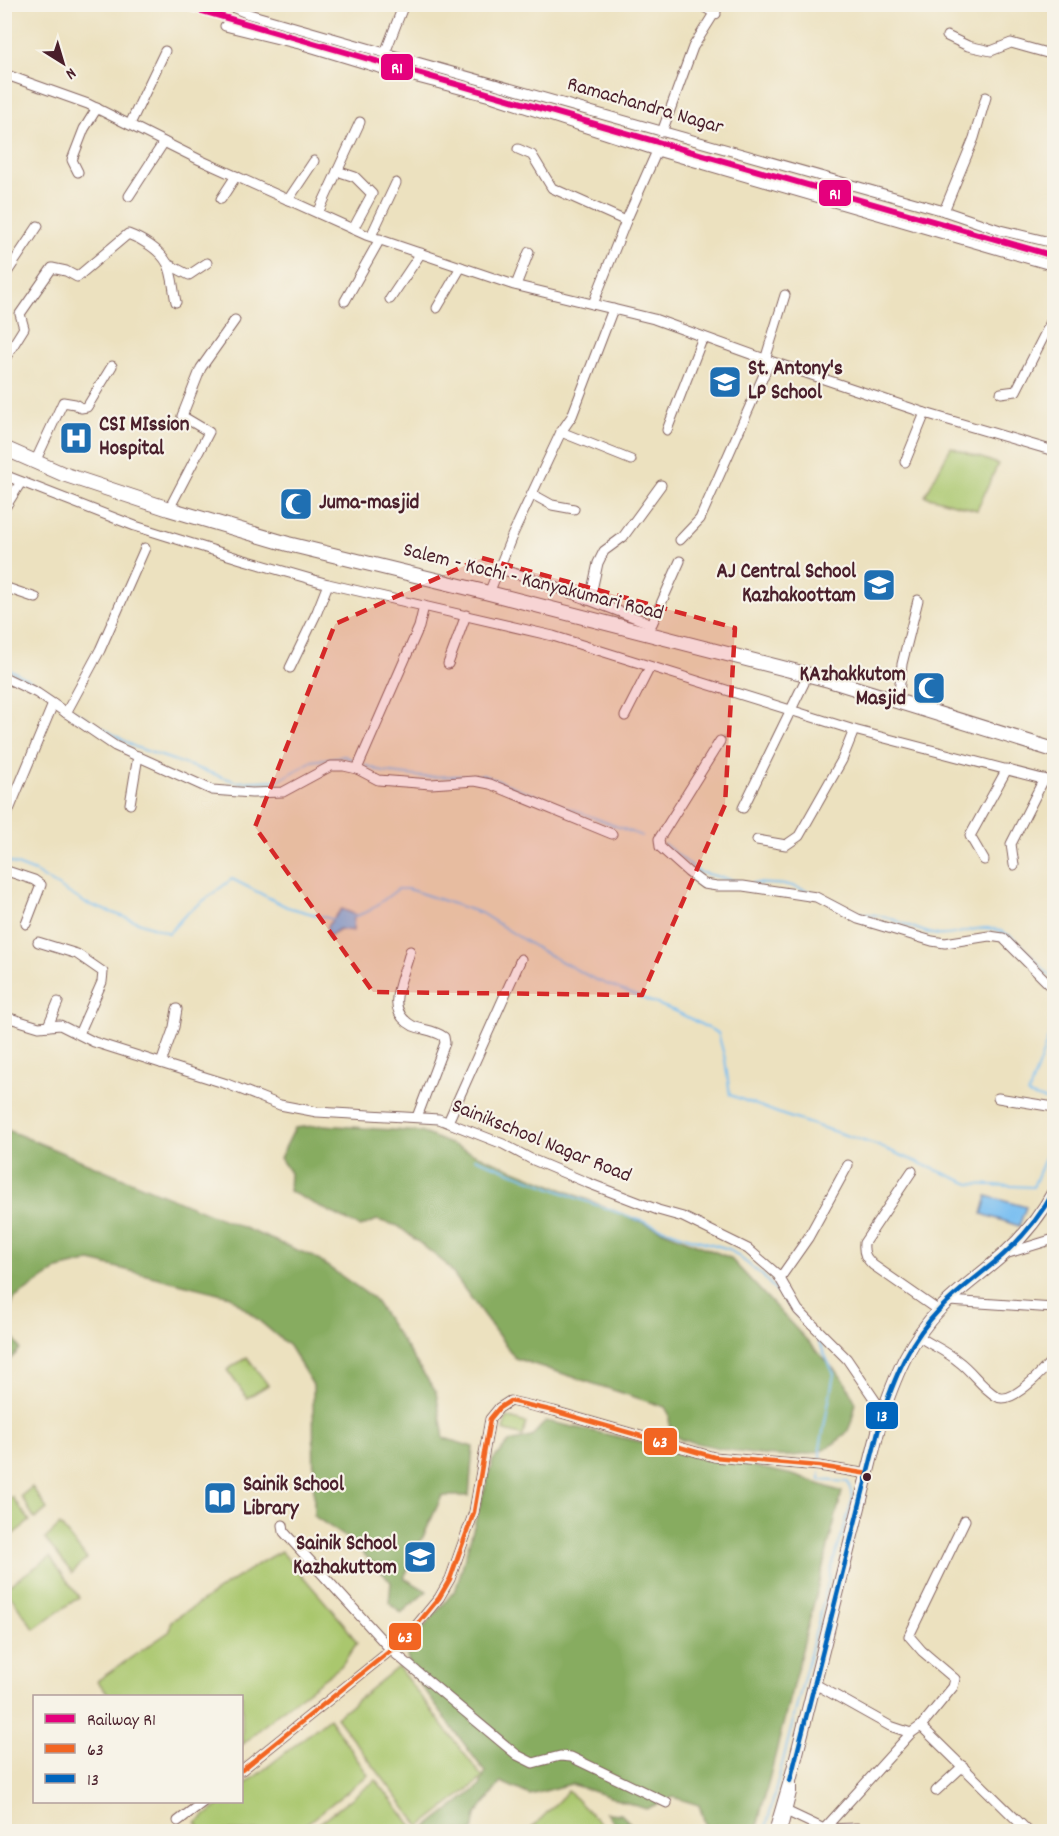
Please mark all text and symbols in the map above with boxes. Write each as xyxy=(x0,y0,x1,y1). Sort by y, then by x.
north arrow xyxy=(33,33,93,93)
line badge: R1 xyxy=(380,53,414,81)
text: R1 xyxy=(391,58,403,81)
text: N xyxy=(60,61,81,85)
street label: Ramachandra Nagar xyxy=(563,70,727,144)
line badge: R1 xyxy=(818,179,852,207)
text: R1 xyxy=(829,184,841,207)
place label: St. Antony's LP School xyxy=(748,355,843,409)
school or university icon: St. Antony's LP School xyxy=(707,364,743,400)
place label: CSI MIssion Hospital xyxy=(99,411,190,465)
hospital icon: CSI MIssion Hospital xyxy=(58,420,94,456)
mosque icon: Juma-masjid xyxy=(278,486,314,522)
place label: Juma-masjid xyxy=(319,489,420,519)
street label: Salem - Kochi - Kanyakumari Road xyxy=(400,536,666,630)
place label: AJ Central School Kazhakoottam xyxy=(717,558,857,612)
school or university icon: AJ Central School Kazhakoottam xyxy=(861,567,897,603)
place label: KAzhakkutom Masjid xyxy=(800,661,906,715)
mosque icon: KAzhakkutom Masjid xyxy=(911,670,947,706)
street label: Sainikschool Nagar Road xyxy=(447,1092,635,1192)
line badge: 13 xyxy=(865,1401,899,1430)
text: 13 xyxy=(877,1406,887,1429)
line badge: 63 xyxy=(643,1427,678,1456)
text: 63 xyxy=(653,1432,667,1455)
place label: Sainik School Library xyxy=(243,1471,345,1525)
unlabelled marker xyxy=(861,1471,873,1483)
library icon: Sainik School Library xyxy=(202,1480,238,1516)
place label: Sainik School Kazhakuttom xyxy=(293,1530,398,1584)
school or university icon: Sainik School Kazhakuttom xyxy=(402,1539,438,1575)
line badge: 63 xyxy=(388,1622,422,1651)
text: 63 xyxy=(398,1627,412,1650)
legend xyxy=(33,1695,243,1803)
text: Railway R1 xyxy=(87,1709,156,1734)
text: 63 xyxy=(87,1739,104,1764)
text: 13 xyxy=(87,1769,99,1794)

